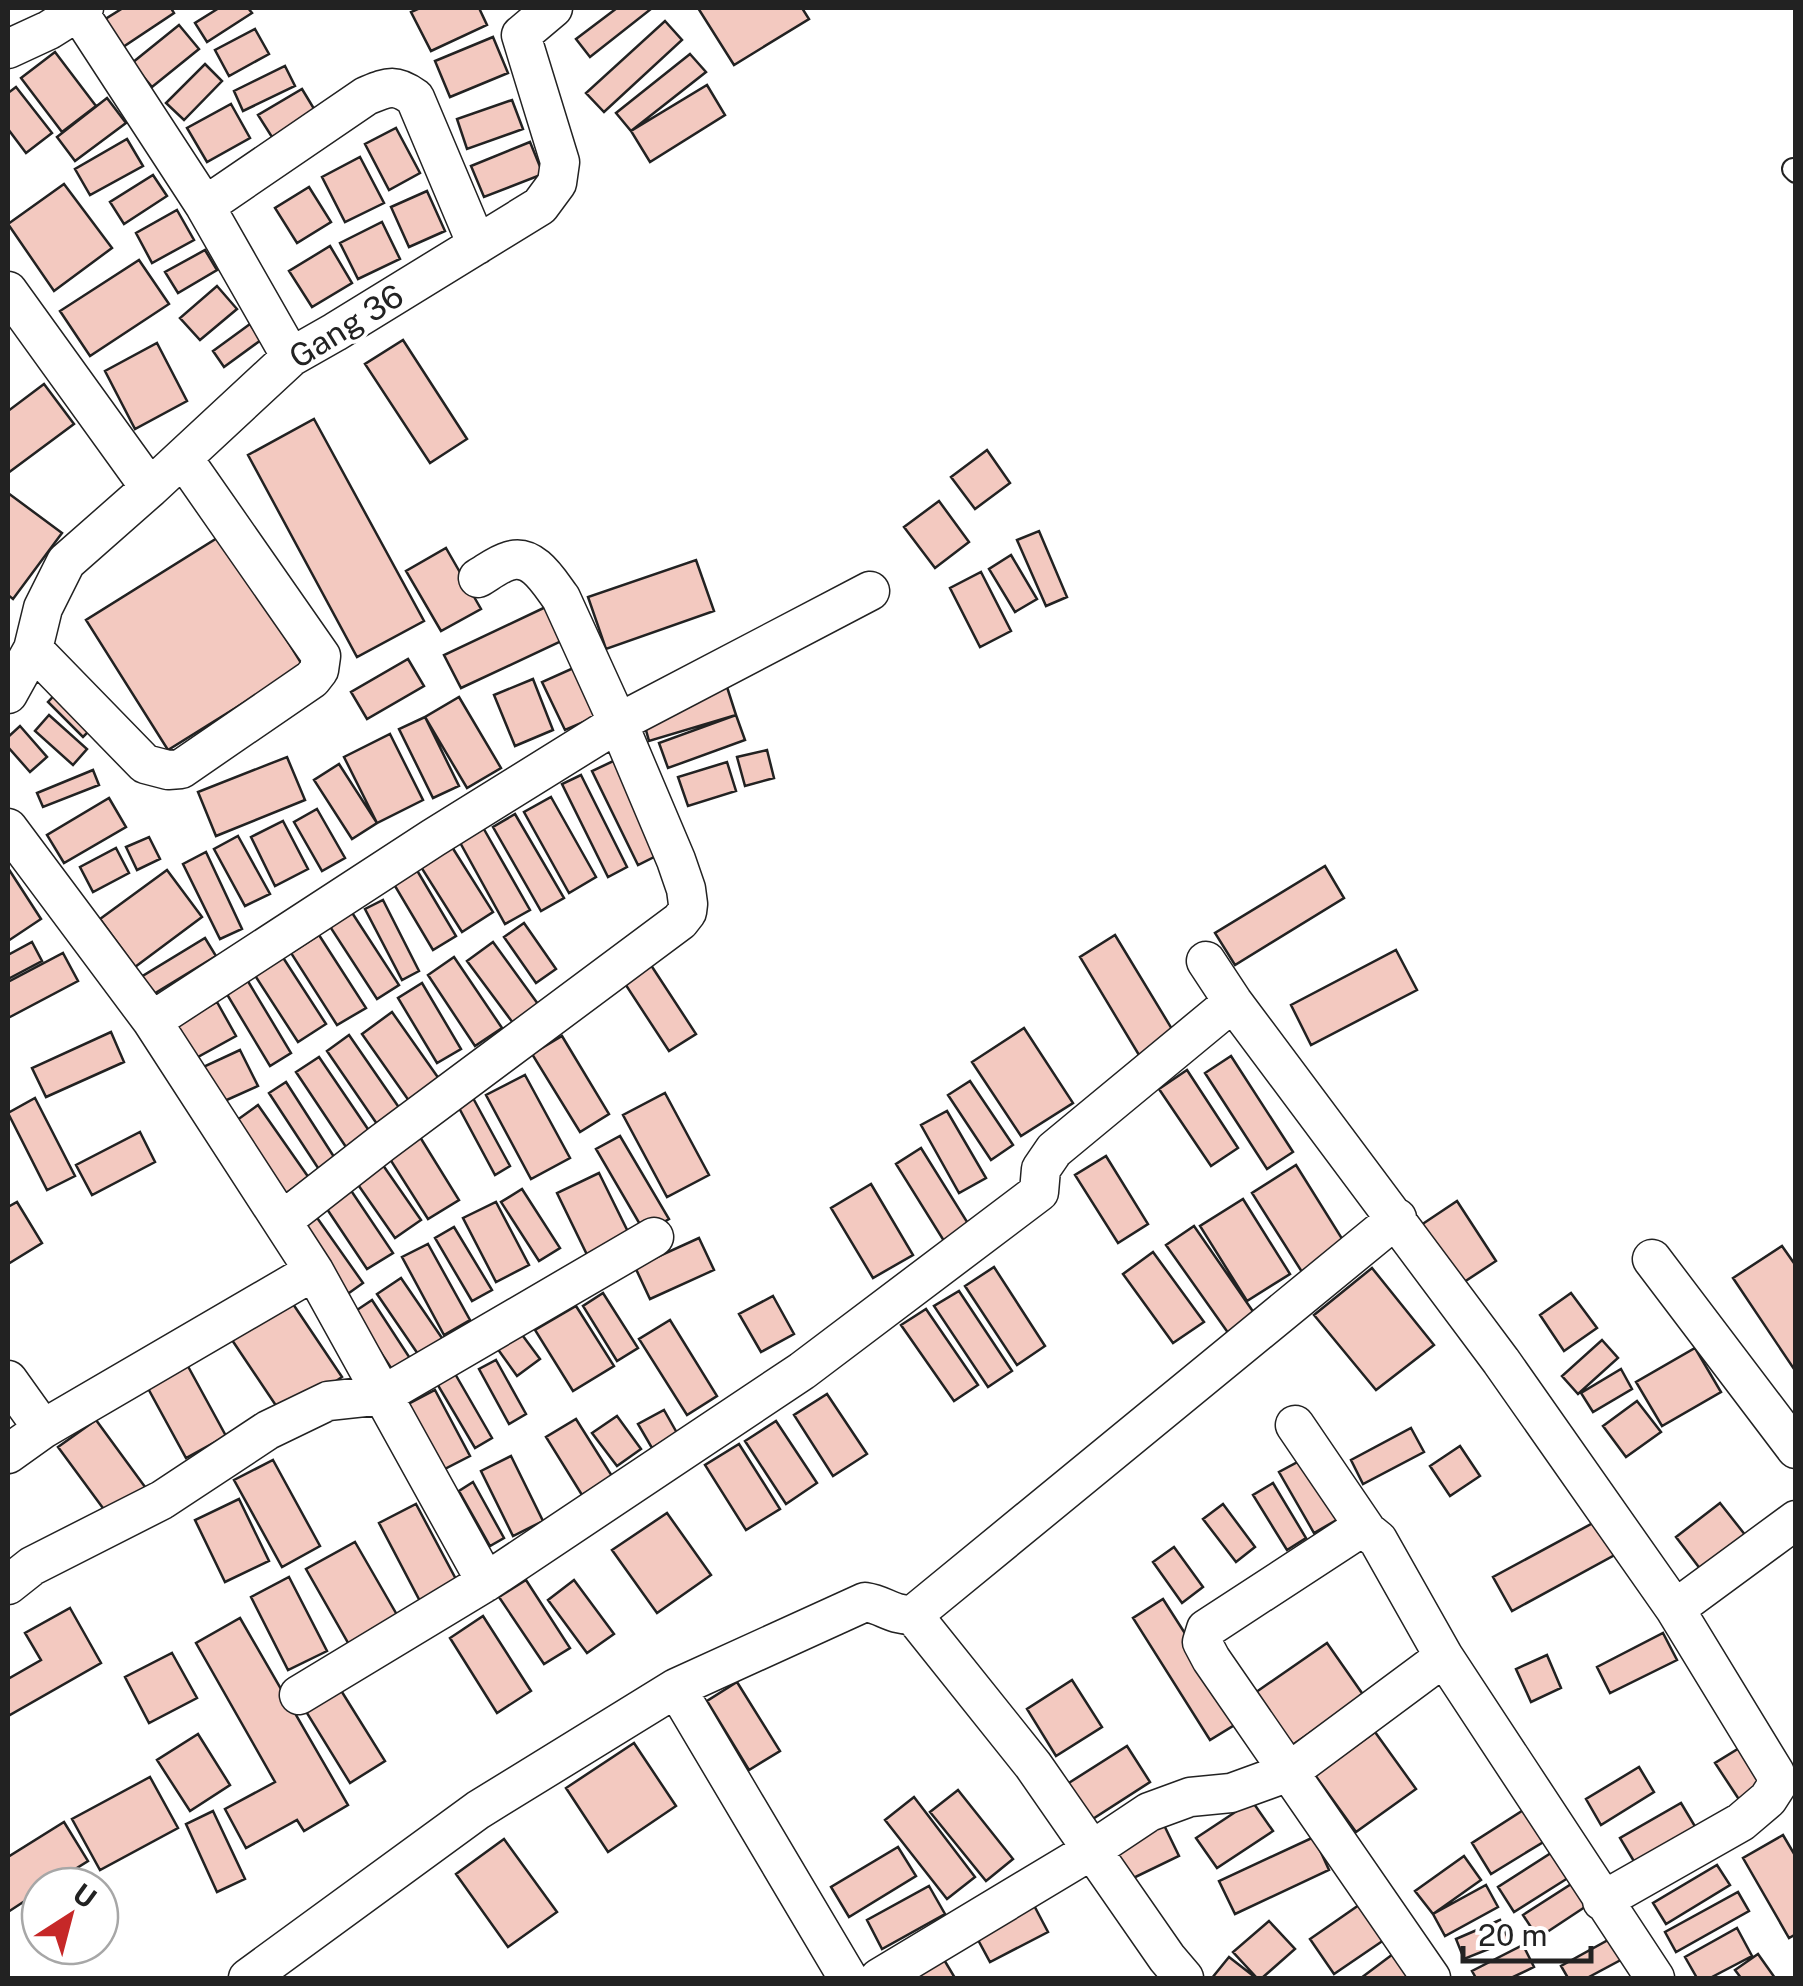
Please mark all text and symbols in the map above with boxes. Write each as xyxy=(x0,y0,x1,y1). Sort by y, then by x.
street label: Gang 36 xyxy=(282,277,410,375)
north arrow xyxy=(20,1866,120,1966)
text: U xyxy=(67,1876,103,1915)
scale bar xyxy=(1463,1901,1590,1963)
text: 20 m xyxy=(1478,1917,1547,1953)

